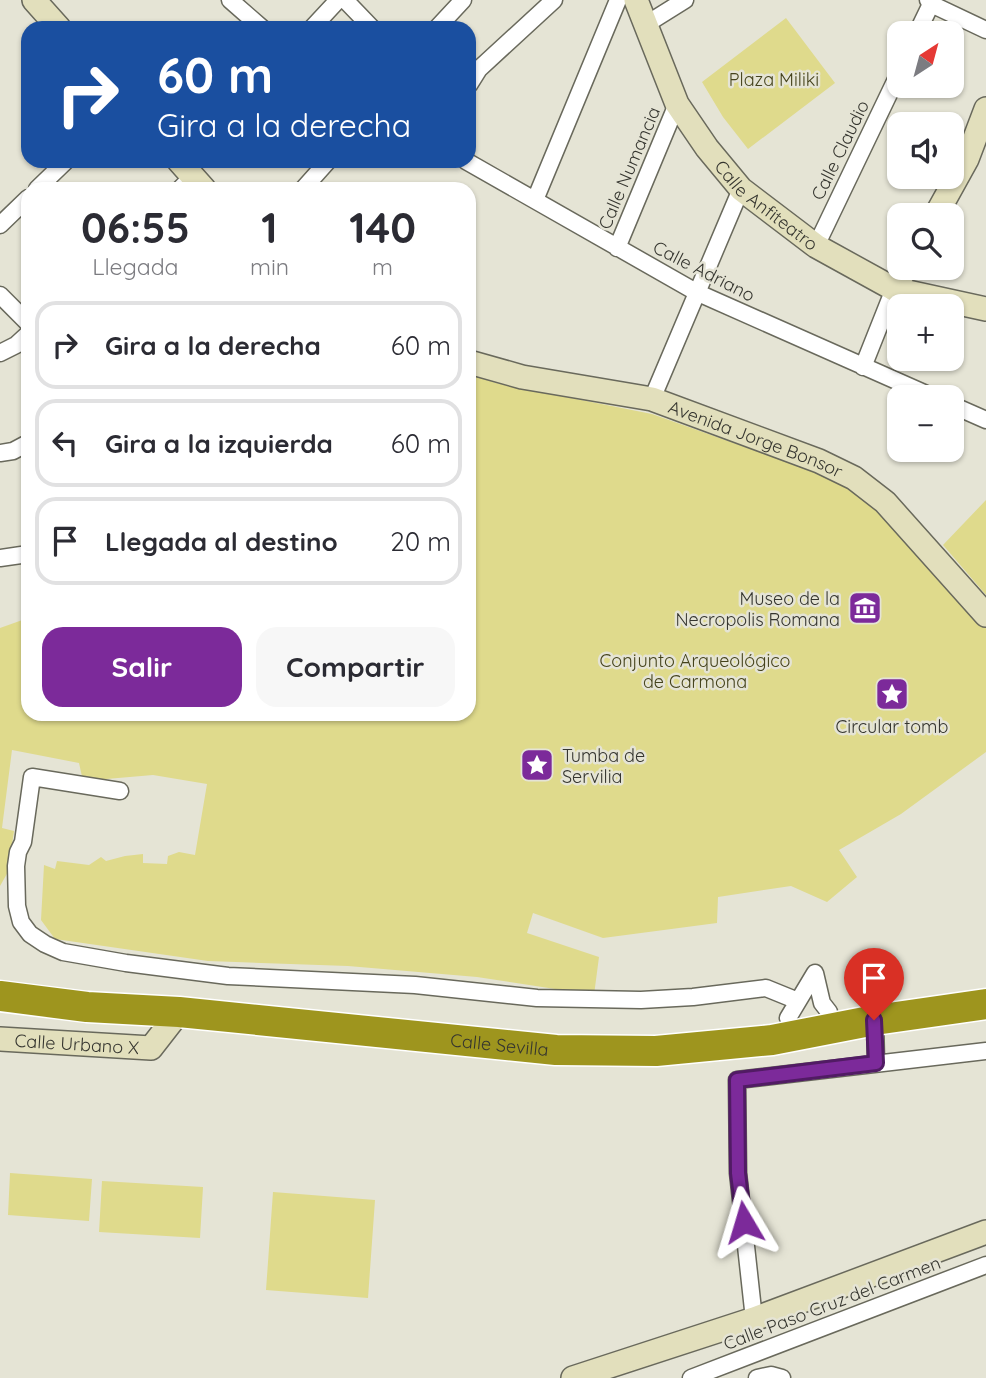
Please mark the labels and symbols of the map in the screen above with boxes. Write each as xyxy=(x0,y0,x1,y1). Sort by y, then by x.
north arrow xyxy=(887,21,964,98)
park label: Plaza Miliki xyxy=(729,68,819,91)
street label: Calle Claudio xyxy=(806,96,874,204)
street label: Calle Numancia xyxy=(593,103,665,233)
street label: Calle Anfiteatro xyxy=(710,155,823,255)
street label: Calle Adriano xyxy=(649,235,759,307)
street label: Avenida Jorge Bonsor xyxy=(665,395,847,482)
place label: Museo de la Necropolis Romana xyxy=(675,587,840,631)
museum icon: Museo de la Necropolis Romana xyxy=(846,589,884,627)
park label: Conjunto Arqueológico de Carmona xyxy=(600,649,791,693)
place icon: Circular tomb xyxy=(873,675,911,713)
place label: Circular tomb xyxy=(836,715,948,738)
place label: Tumba de Servilia xyxy=(562,744,645,788)
place icon: Tumba de Servilia xyxy=(518,746,556,784)
pin xyxy=(844,948,904,1020)
street label: Calle Urbano X xyxy=(14,1028,140,1059)
street label: Calle Sevilla xyxy=(449,1028,550,1061)
position arrow xyxy=(707,1185,781,1259)
street label: Calle Paso Cruz del Carmen xyxy=(720,1251,944,1355)

